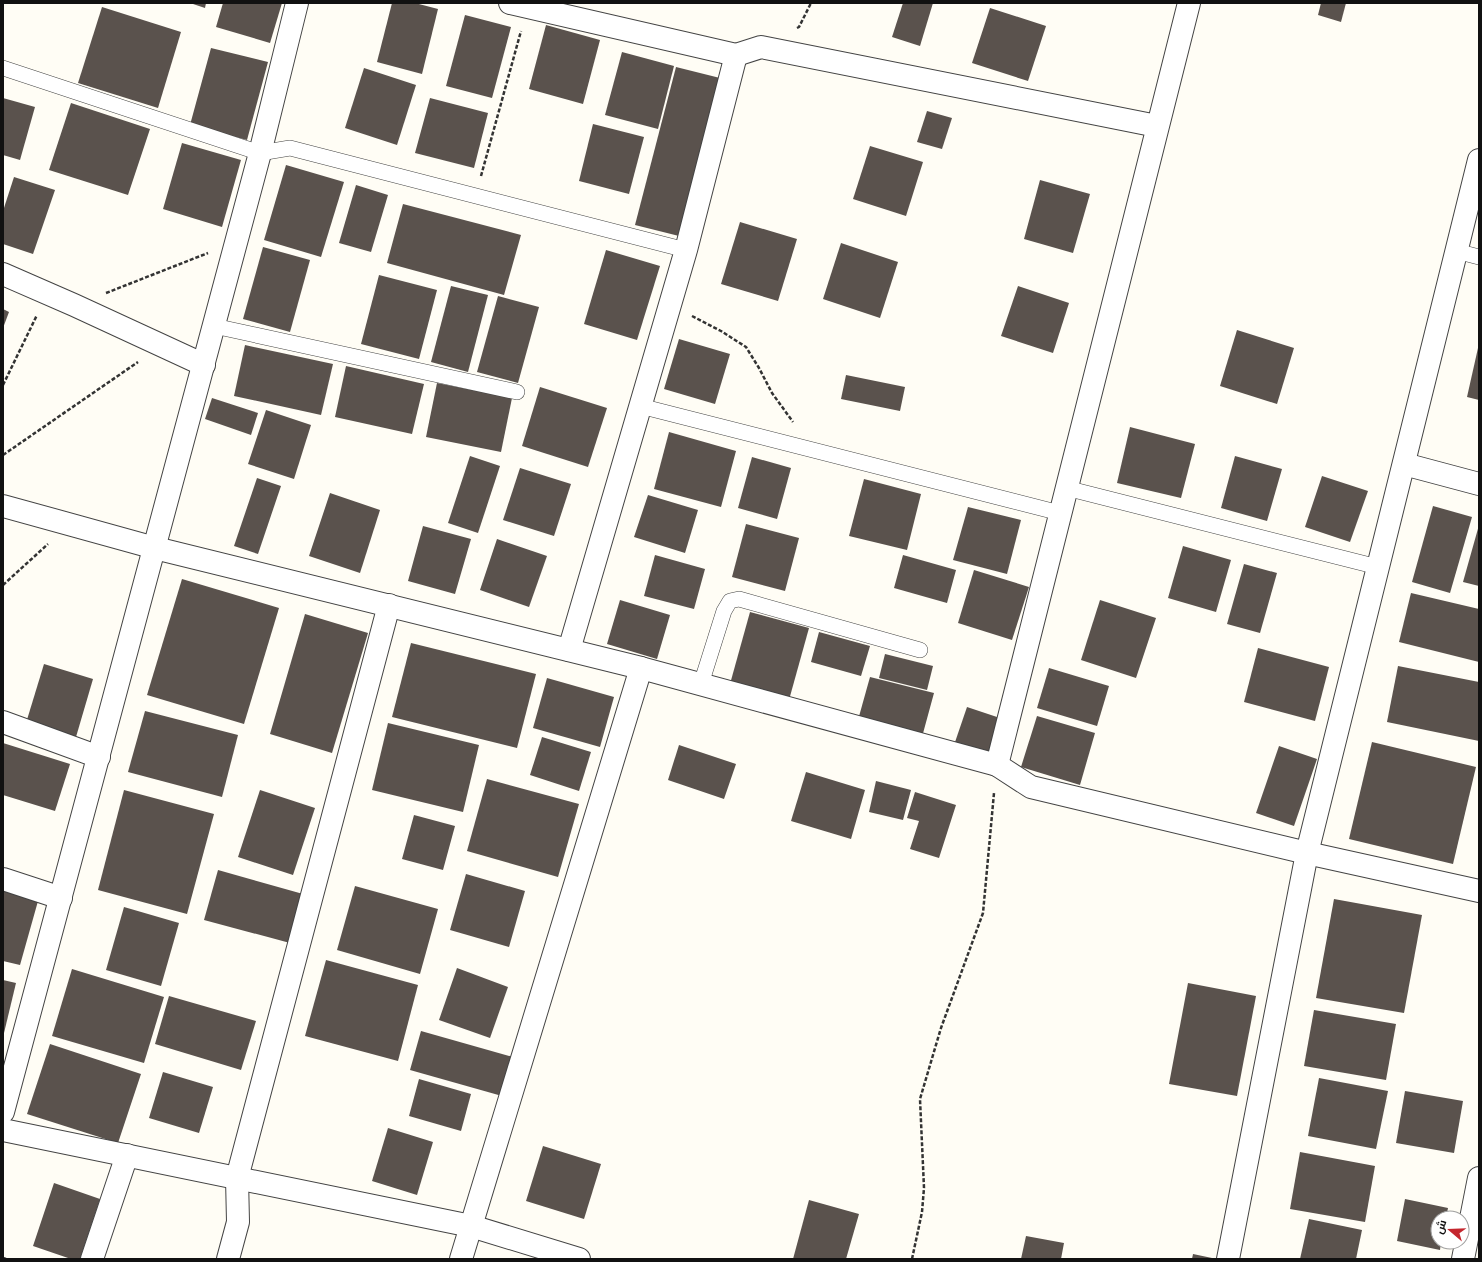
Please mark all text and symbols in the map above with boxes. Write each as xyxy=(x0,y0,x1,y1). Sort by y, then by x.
north arrow xyxy=(1430,1210,1470,1250)
text: ش xyxy=(1433,1218,1449,1236)

